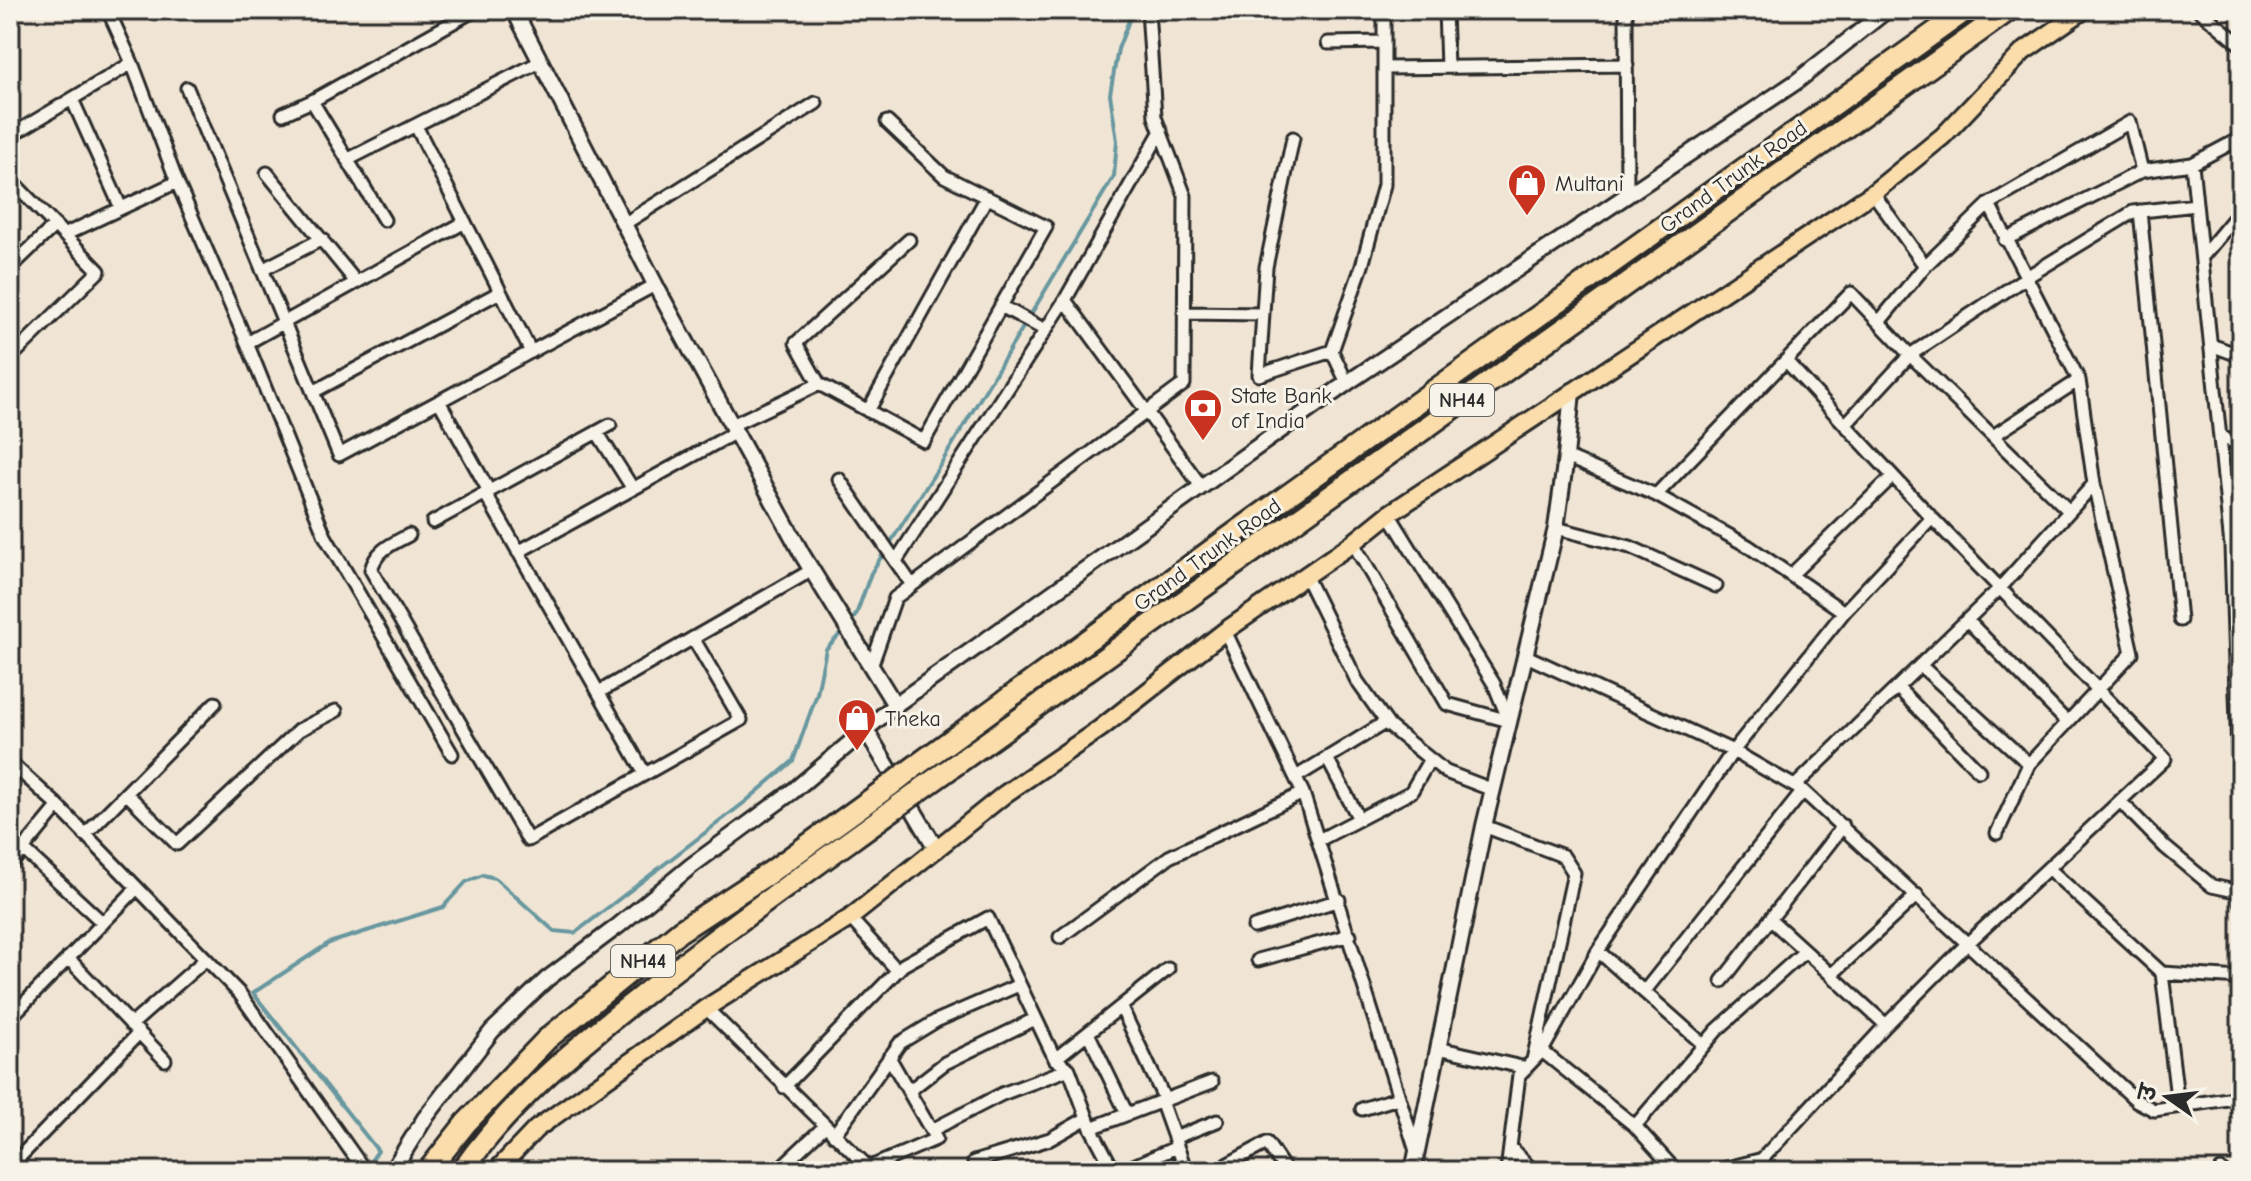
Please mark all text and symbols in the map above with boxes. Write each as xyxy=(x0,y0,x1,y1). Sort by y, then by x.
street label: Grand Trunk Road xyxy=(1655,115,1812,239)
shop icon: Multani xyxy=(1506,162,1548,217)
place label: Multani xyxy=(1555,171,1624,197)
place label: State Bank of India xyxy=(1231,383,1332,434)
road number: NH44 xyxy=(1430,384,1494,416)
bank icon: State Bank of India xyxy=(1182,387,1224,442)
street label: Grand Trunk Road xyxy=(1129,493,1286,617)
shop icon: Theka xyxy=(836,697,878,752)
place label: Theka xyxy=(885,706,941,732)
road number: NH44 xyxy=(611,945,675,977)
north arrow xyxy=(2127,1057,2207,1137)
text: उ xyxy=(2134,1080,2164,1105)

